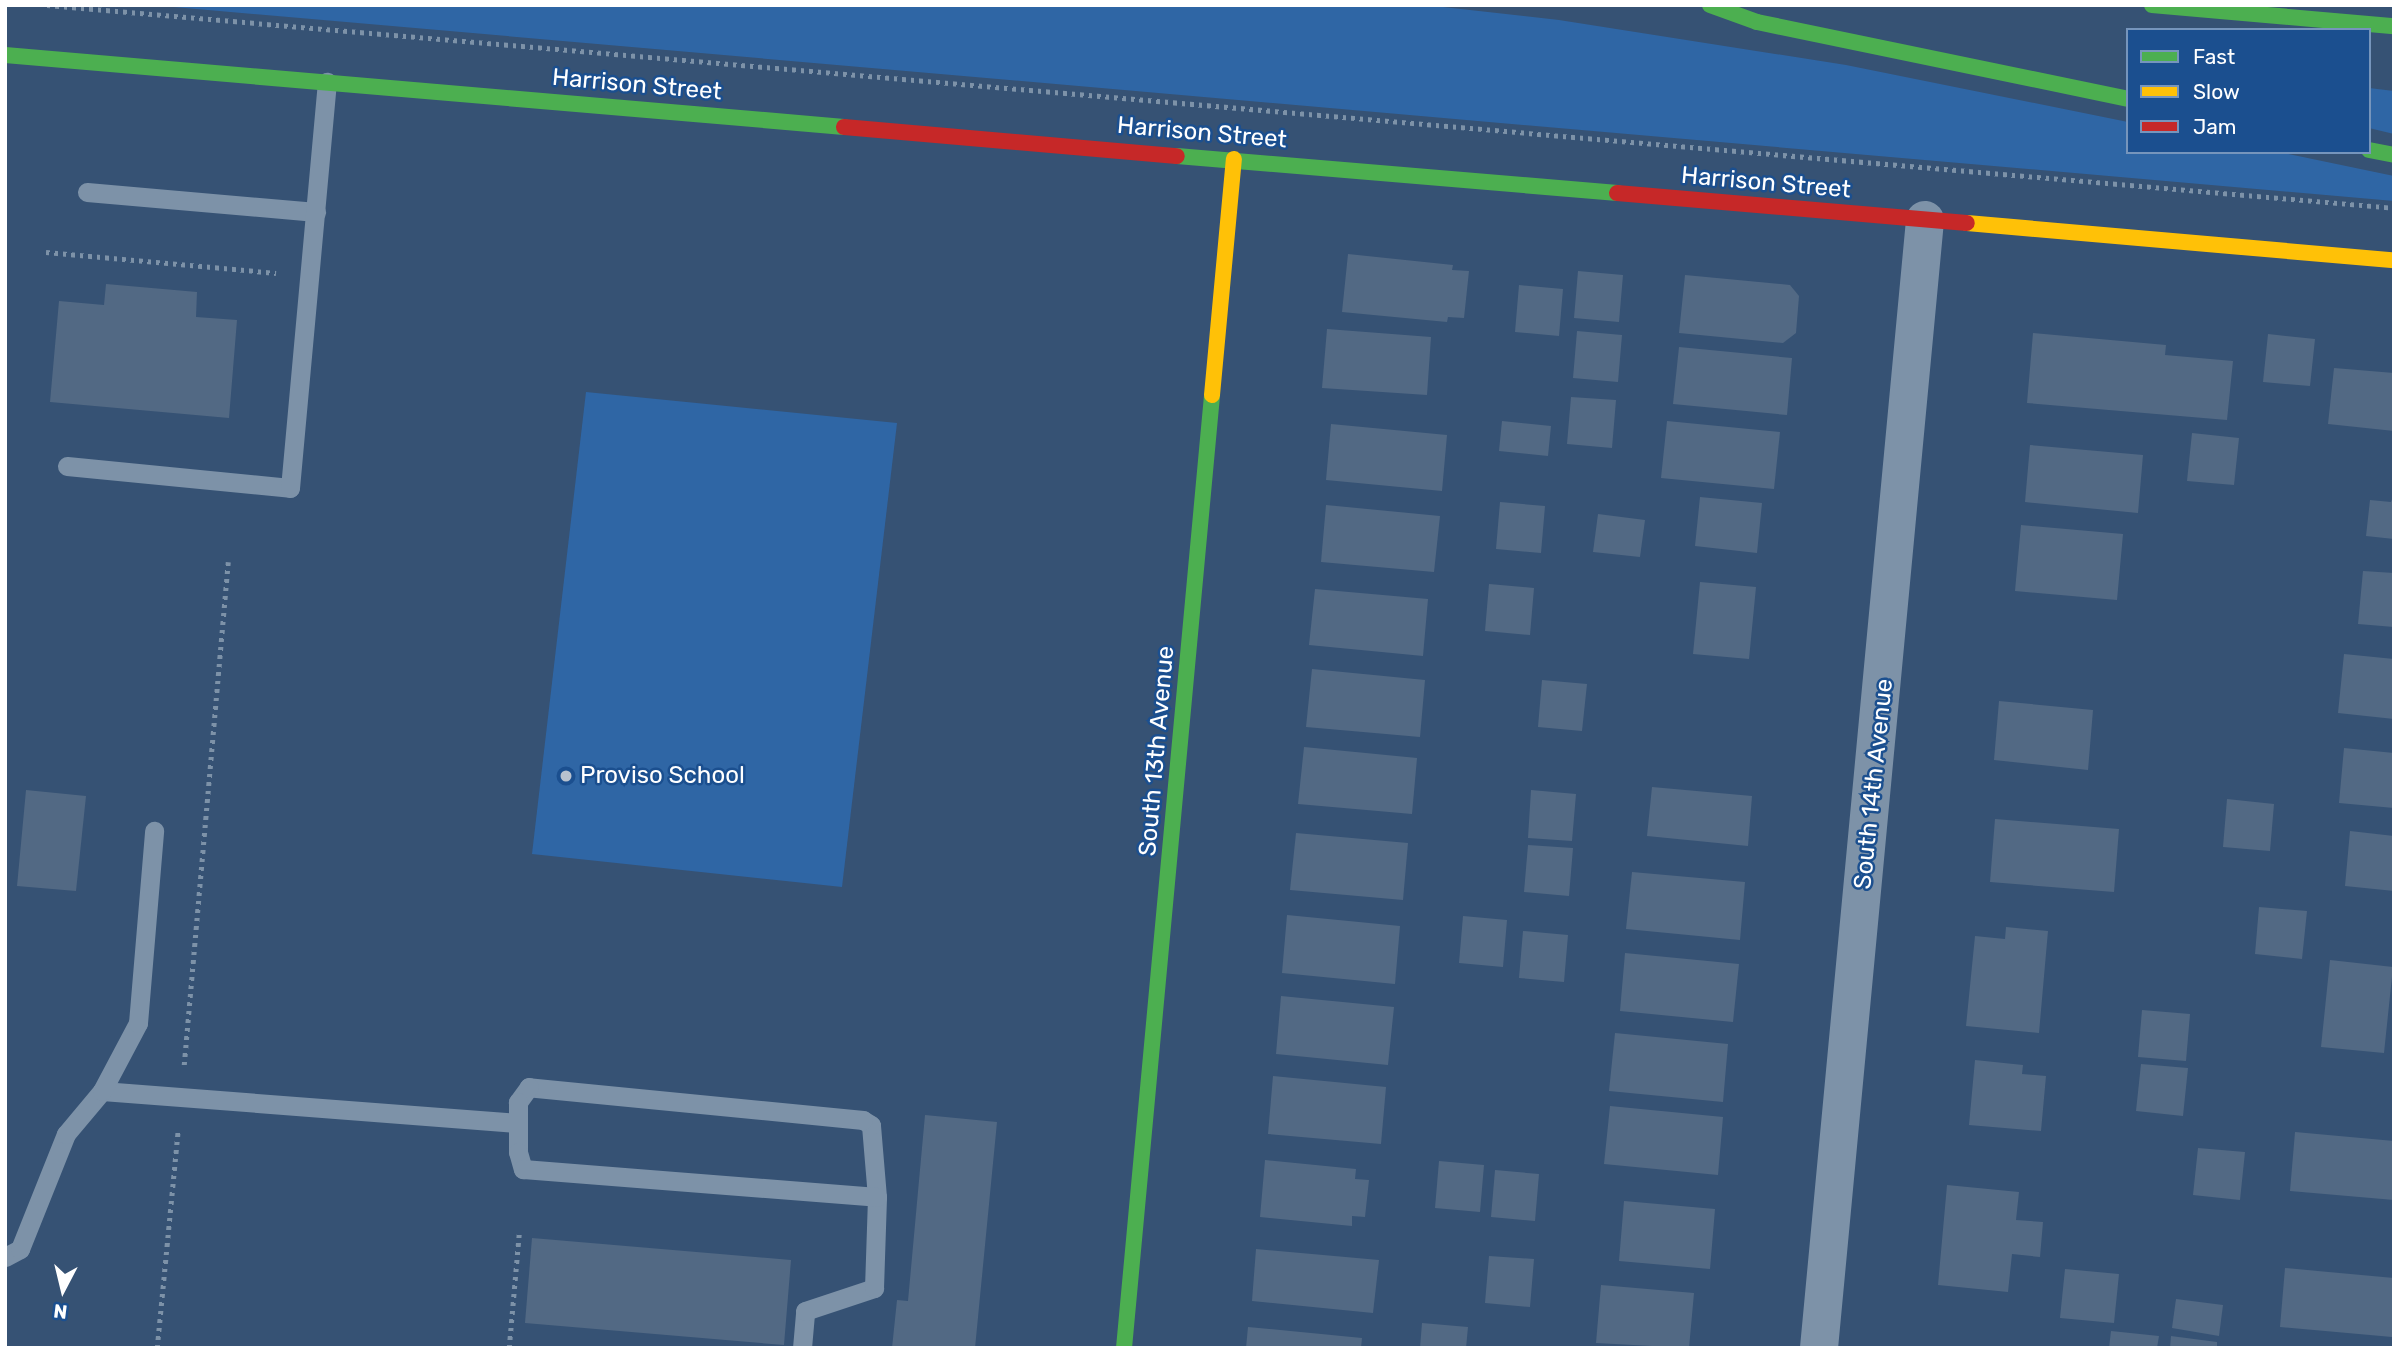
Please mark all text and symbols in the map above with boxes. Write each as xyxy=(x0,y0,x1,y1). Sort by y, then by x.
legend xyxy=(2126,28,2371,154)
text: Fast xyxy=(2193,44,2235,69)
street label: Harrison Street xyxy=(551,63,723,107)
text: Slow xyxy=(2193,79,2240,104)
street label: Harrison Street xyxy=(1116,111,1288,155)
text: Jam xyxy=(2193,114,2237,139)
street label: Harrison Street xyxy=(1680,161,1852,205)
street label: South 13th Avenue xyxy=(1133,644,1181,858)
street label: South 14th Avenue xyxy=(1849,677,1899,891)
place label: Proviso School xyxy=(580,762,745,790)
marker: Proviso School xyxy=(558,768,574,784)
north arrow xyxy=(28,1255,98,1325)
text: N xyxy=(52,1299,69,1324)

